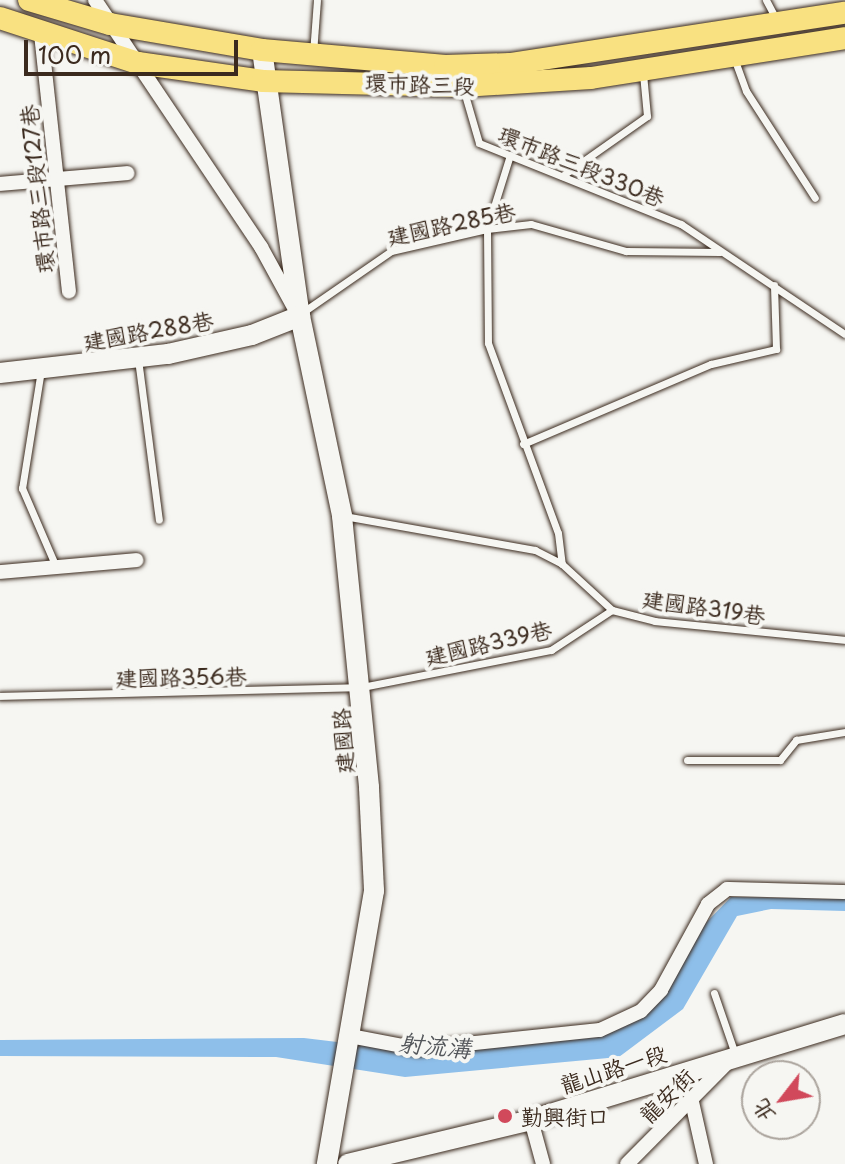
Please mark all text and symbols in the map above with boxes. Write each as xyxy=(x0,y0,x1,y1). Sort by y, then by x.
scale bar xyxy=(28,24,242,74)
text: 100 m xyxy=(38,36,111,72)
street label: 環市路三段 xyxy=(365,68,475,98)
street label: 環市路三段127巷 xyxy=(14,103,58,275)
street label: 環市路三段330巷 xyxy=(495,120,669,210)
street label: 建國路285巷 xyxy=(384,197,518,249)
street label: 建國路288巷 xyxy=(81,306,215,354)
street label: 建國路319巷 xyxy=(641,584,767,628)
street label: 建國路339巷 xyxy=(422,615,554,669)
street label: 建國路356巷 xyxy=(115,662,247,690)
street label: 建國路 xyxy=(327,707,357,775)
water label: 射流溝 xyxy=(398,1028,472,1062)
street label: 龍山路一段 xyxy=(557,1038,669,1098)
north arrow xyxy=(741,1060,821,1140)
street label: 龍安街 xyxy=(633,1062,699,1128)
text: 北 xyxy=(742,1094,782,1130)
place label: 勤興街口 xyxy=(521,1103,609,1129)
marker: 勤興街口 xyxy=(496,1107,514,1125)

